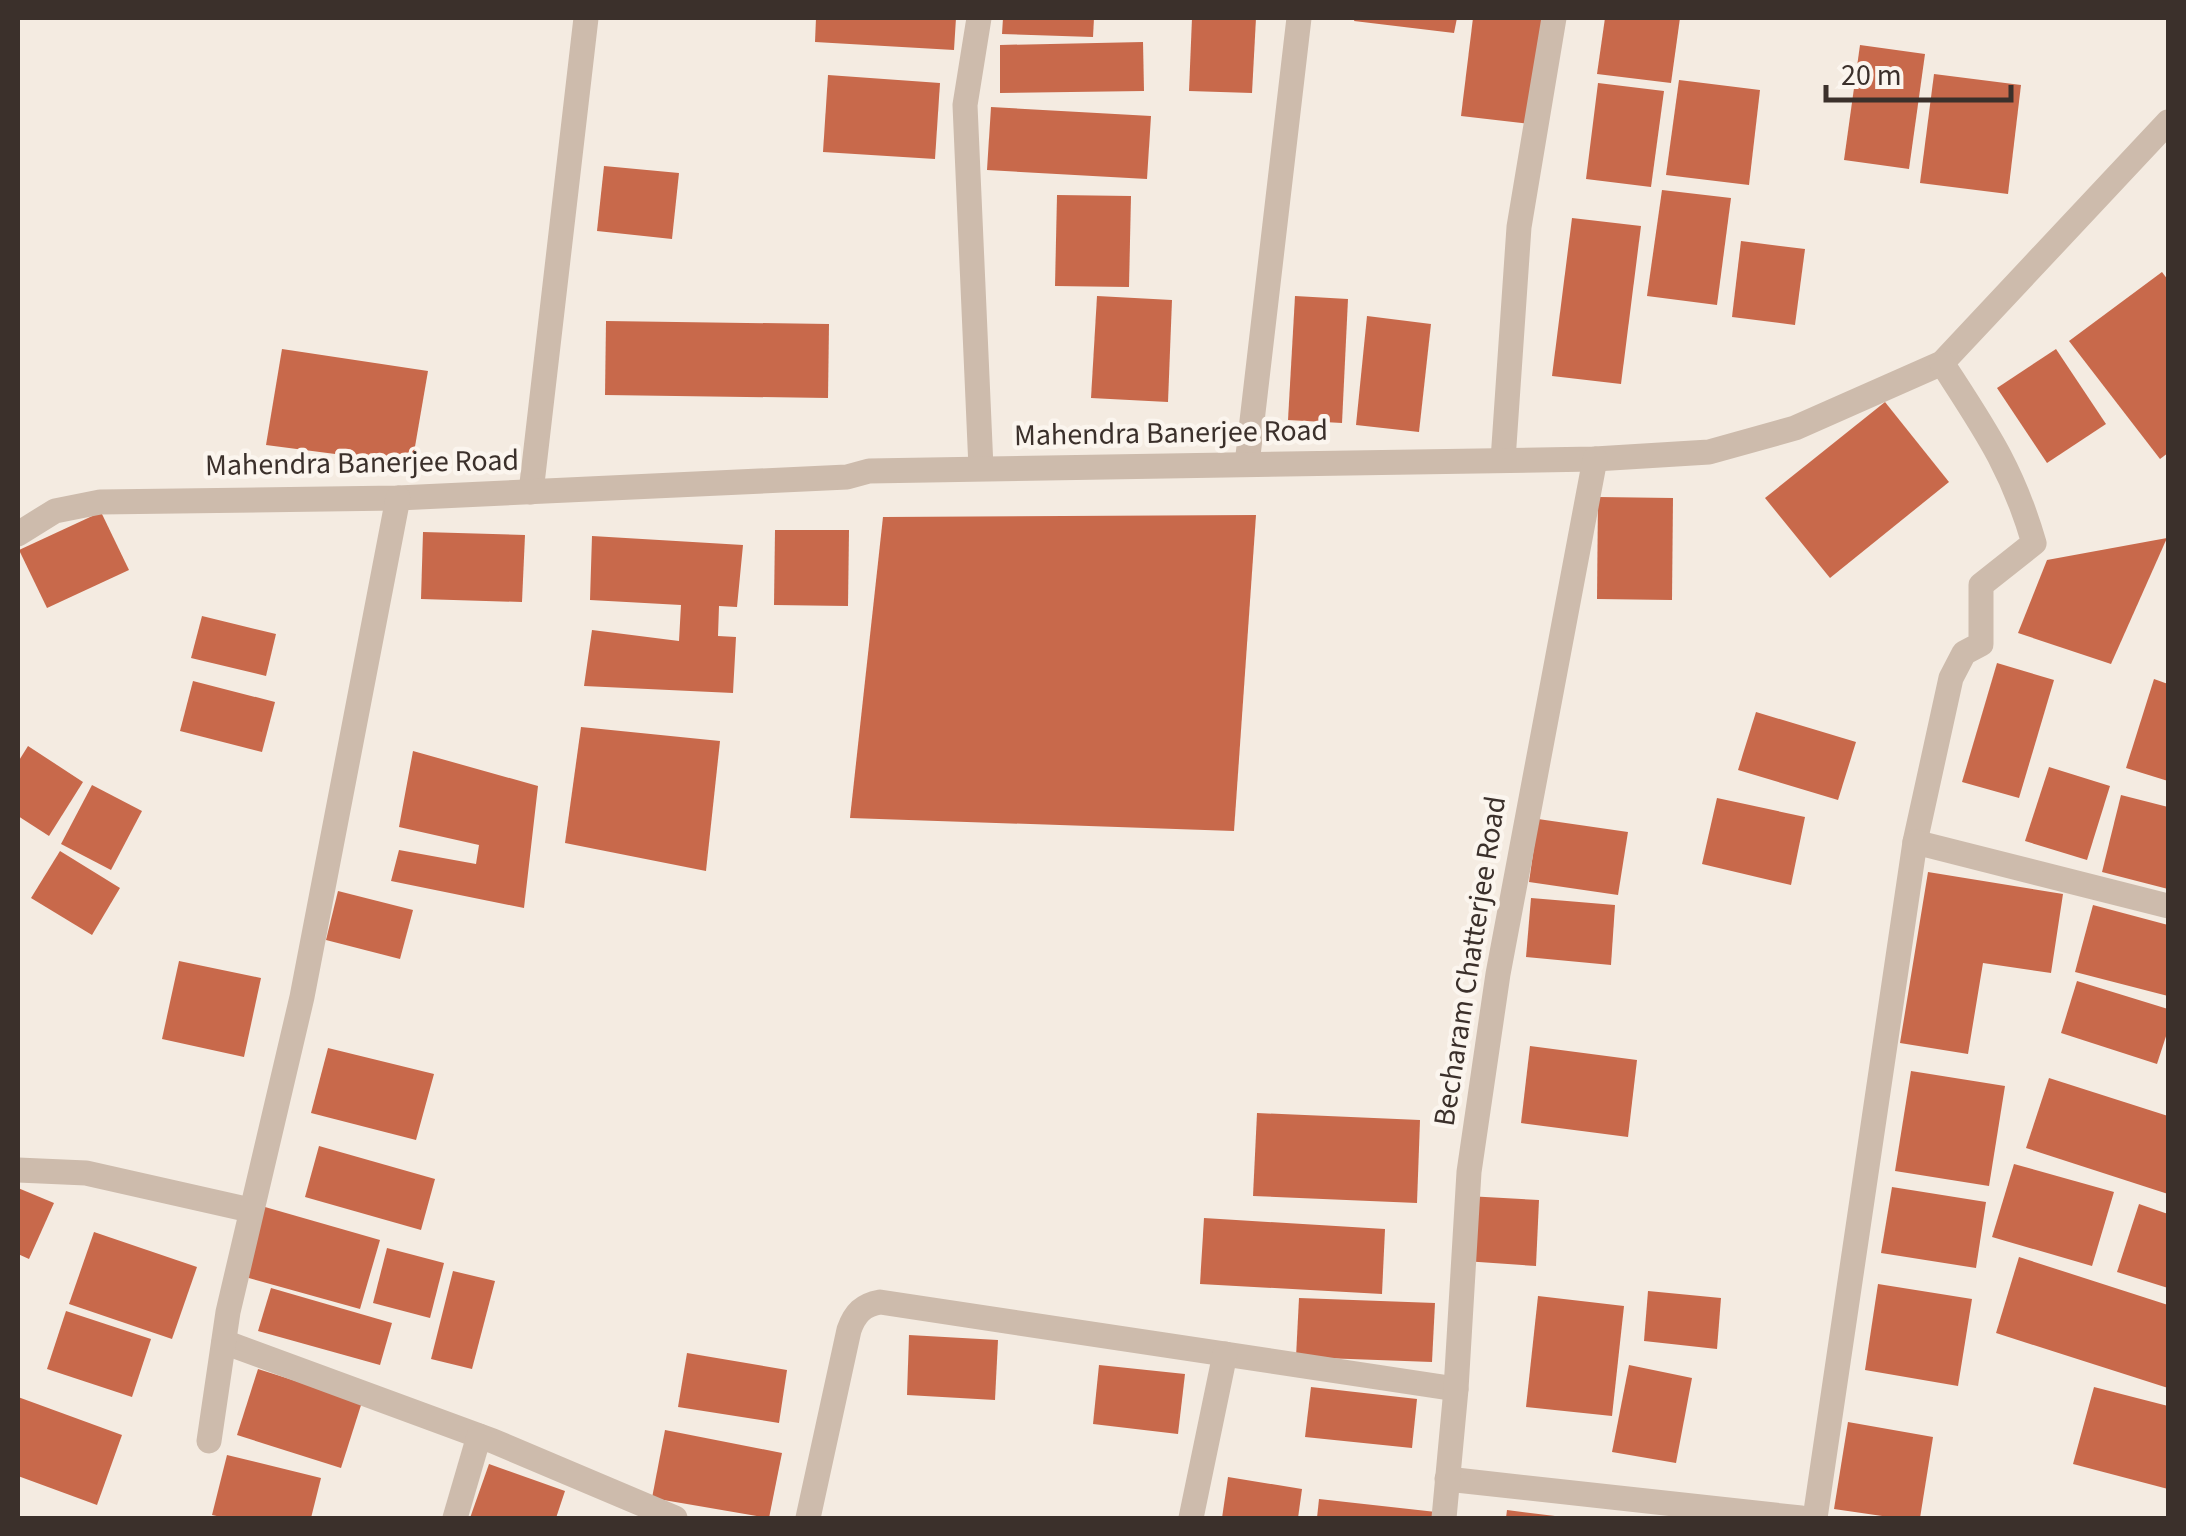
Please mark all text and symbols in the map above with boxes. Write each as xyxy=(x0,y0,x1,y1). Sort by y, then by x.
scale bar xyxy=(1826,40,2011,102)
text: 20 m xyxy=(1841,54,1902,97)
street label: Mahendra Banerjee Road xyxy=(1014,409,1328,457)
street label: Mahendra Banerjee Road xyxy=(205,439,519,487)
street label: Becharam Chatterjee Road xyxy=(1423,793,1517,1129)

